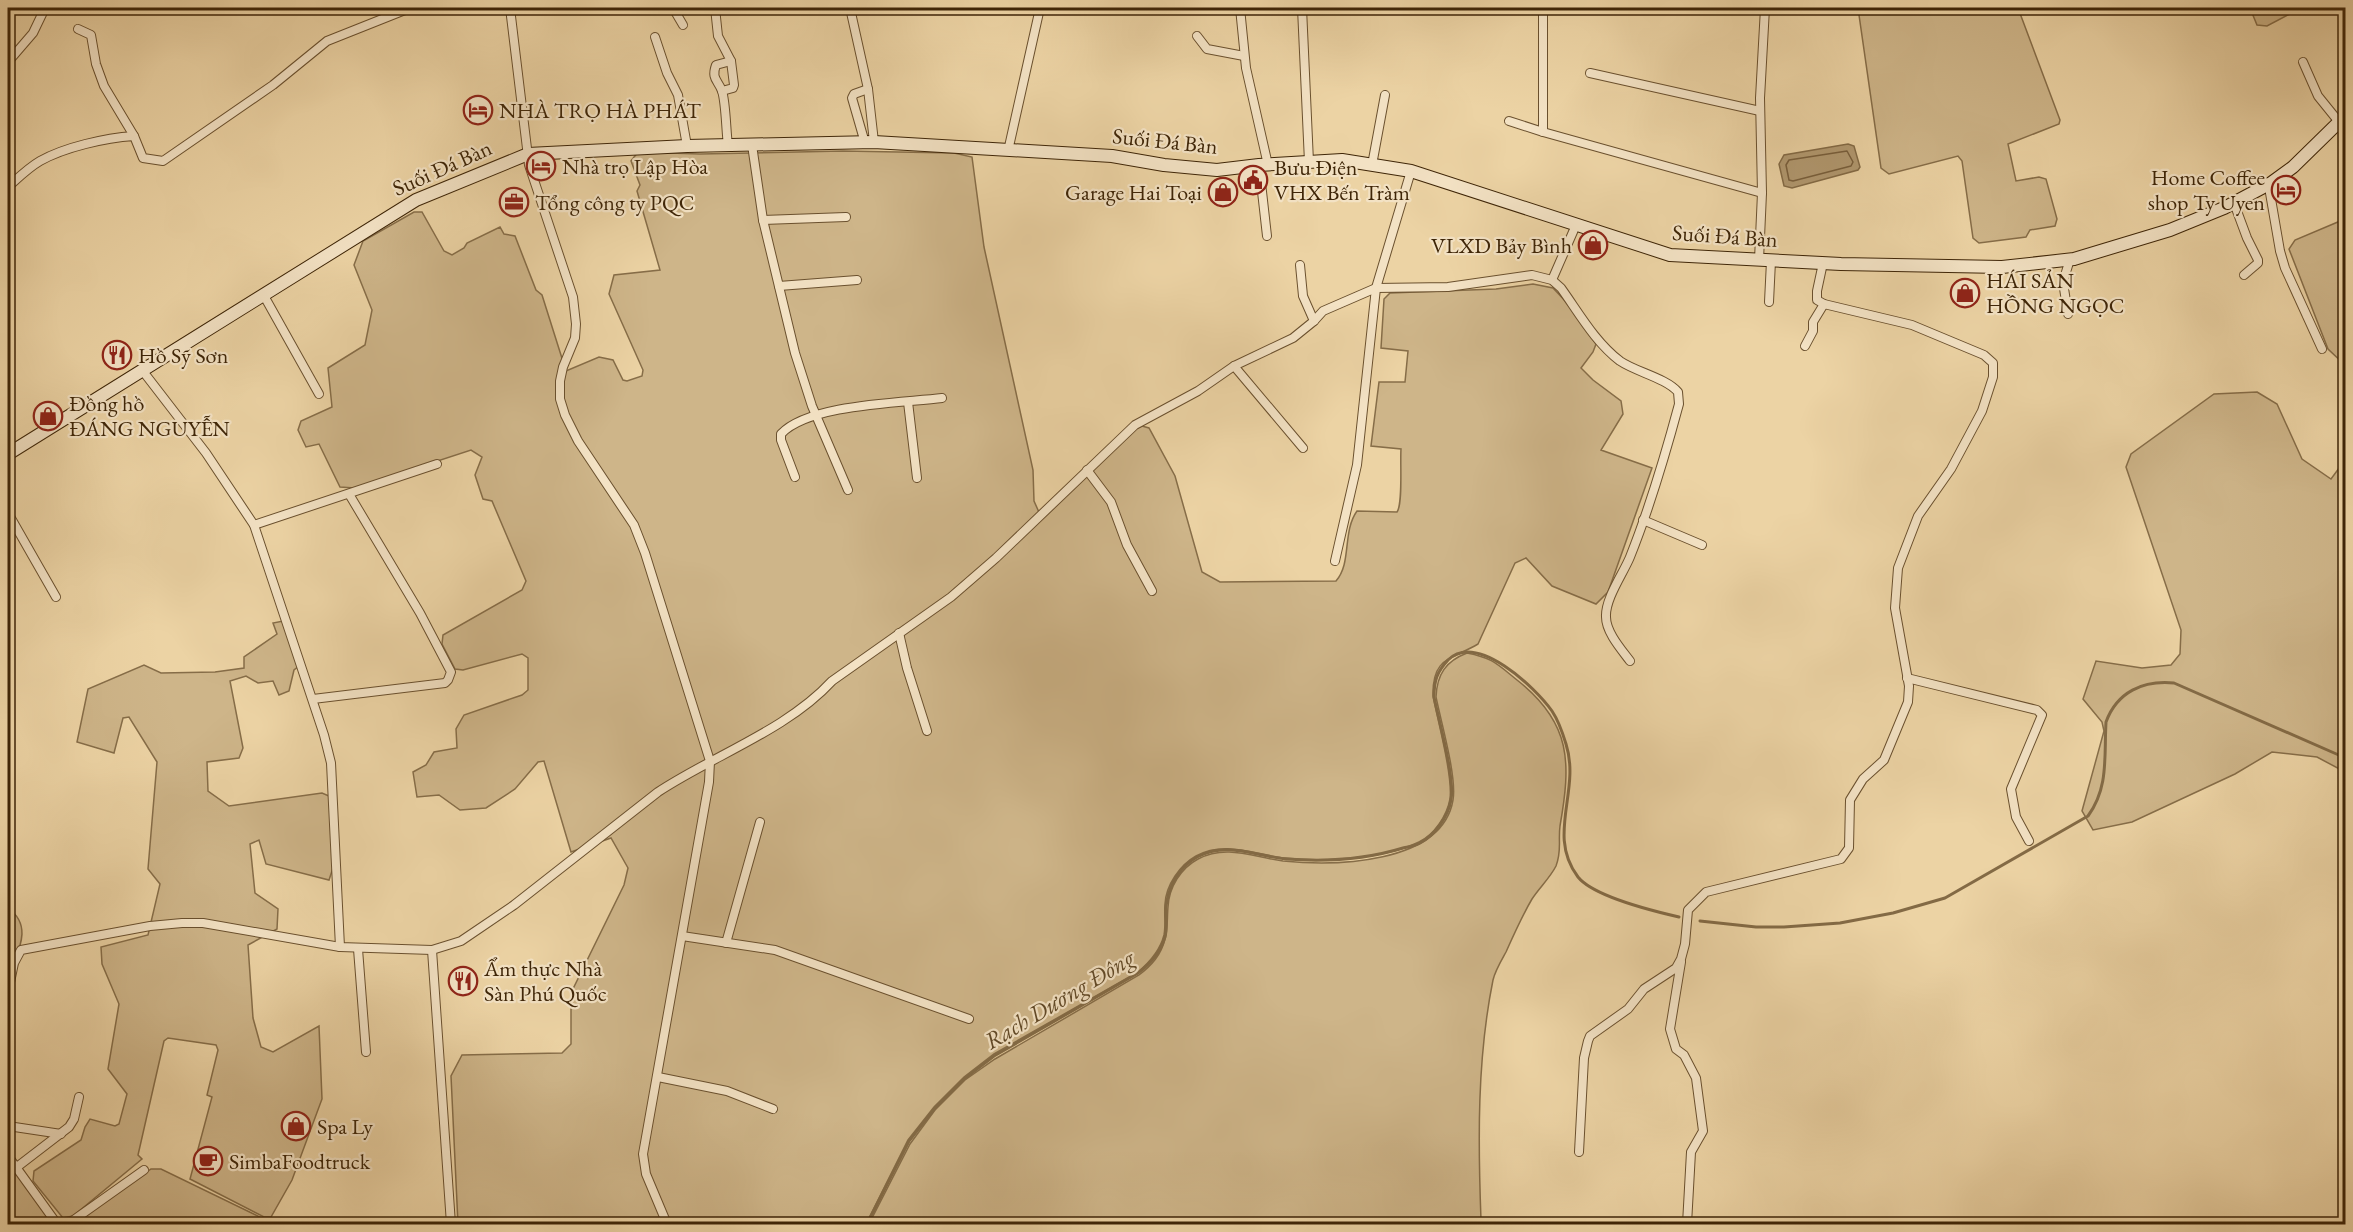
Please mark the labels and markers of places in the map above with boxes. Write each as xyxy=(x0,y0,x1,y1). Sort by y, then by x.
hotel icon: NHÀ TRỌ HÀ PHÁT xyxy=(462,94,494,126)
place label: NHÀ TRỌ HÀ PHÁT xyxy=(499,96,701,125)
hotel icon: Nhà trọ Lập Hòa xyxy=(525,150,557,182)
place label: Nhà trọ Lập Hòa xyxy=(562,152,708,181)
place label: Bưu Điện VHX Bến Tràm xyxy=(1274,153,1410,207)
place label: Home Coffee shop Ty Uyen xyxy=(2148,163,2265,217)
public building icon: Bưu Điện VHX Bến Tràm xyxy=(1237,164,1269,196)
hotel icon: Home Coffee shop Ty Uyen xyxy=(2270,174,2302,206)
shop icon: Garage Hai Toại xyxy=(1207,176,1239,208)
place label: Garage Hai Toại xyxy=(1065,178,1202,207)
office icon: Tổng công ty PQC xyxy=(498,186,530,218)
place label: Tổng công ty PQC xyxy=(535,188,694,217)
shop icon: VLXD Bảy Bình xyxy=(1577,229,1609,261)
place label: VLXD Bảy Bình xyxy=(1431,231,1572,260)
place label: HÁI SẢN HỒNG NGỌC xyxy=(1986,266,2124,320)
shop icon: HÁI SẢN HỒNG NGỌC xyxy=(1949,277,1981,309)
restaurant icon: Hồ Sỹ Sơn xyxy=(101,339,133,371)
place label: Hồ Sỹ Sơn xyxy=(138,341,229,370)
place label: Đồng hồ ĐÁNG NGUYỄN xyxy=(69,389,230,443)
shop icon: Đồng hồ ĐÁNG NGUYỄN xyxy=(32,400,64,432)
place label: Ẩm thực Nhà Sàn Phú Quốc xyxy=(483,954,607,1008)
restaurant icon: Ẩm thực Nhà Sàn Phú Quốc xyxy=(447,965,479,997)
shop icon: Spa Ly xyxy=(280,1110,312,1142)
place label: Spa Ly xyxy=(317,1112,373,1141)
cafe icon: SimbaFoodtruck xyxy=(192,1145,224,1177)
place label: SimbaFoodtruck xyxy=(229,1147,371,1176)

